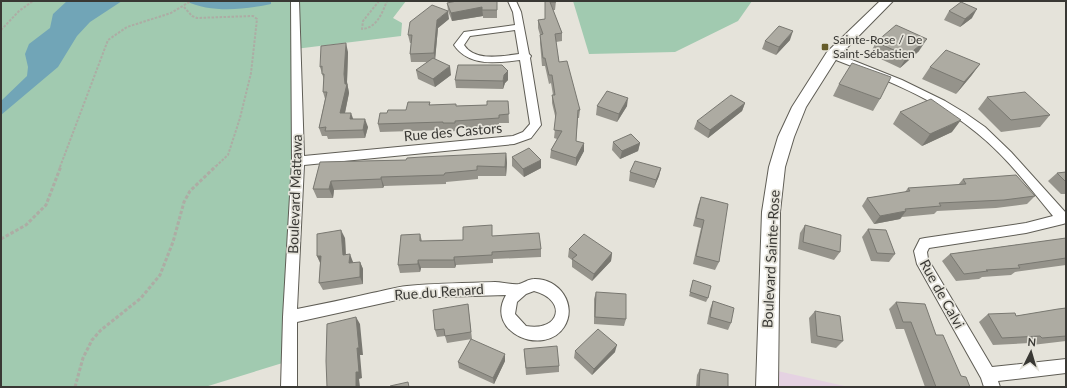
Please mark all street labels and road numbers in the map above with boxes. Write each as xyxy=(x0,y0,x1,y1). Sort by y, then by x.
street label: Rue des Castors xyxy=(403,119,503,144)
street label: Boulevard Mattawa xyxy=(284,134,305,254)
street label: Boulevard Sainte-Rose xyxy=(758,189,783,328)
street label: Rue de Calvi xyxy=(917,256,968,331)
street label: Rue du Renard xyxy=(394,280,484,303)

